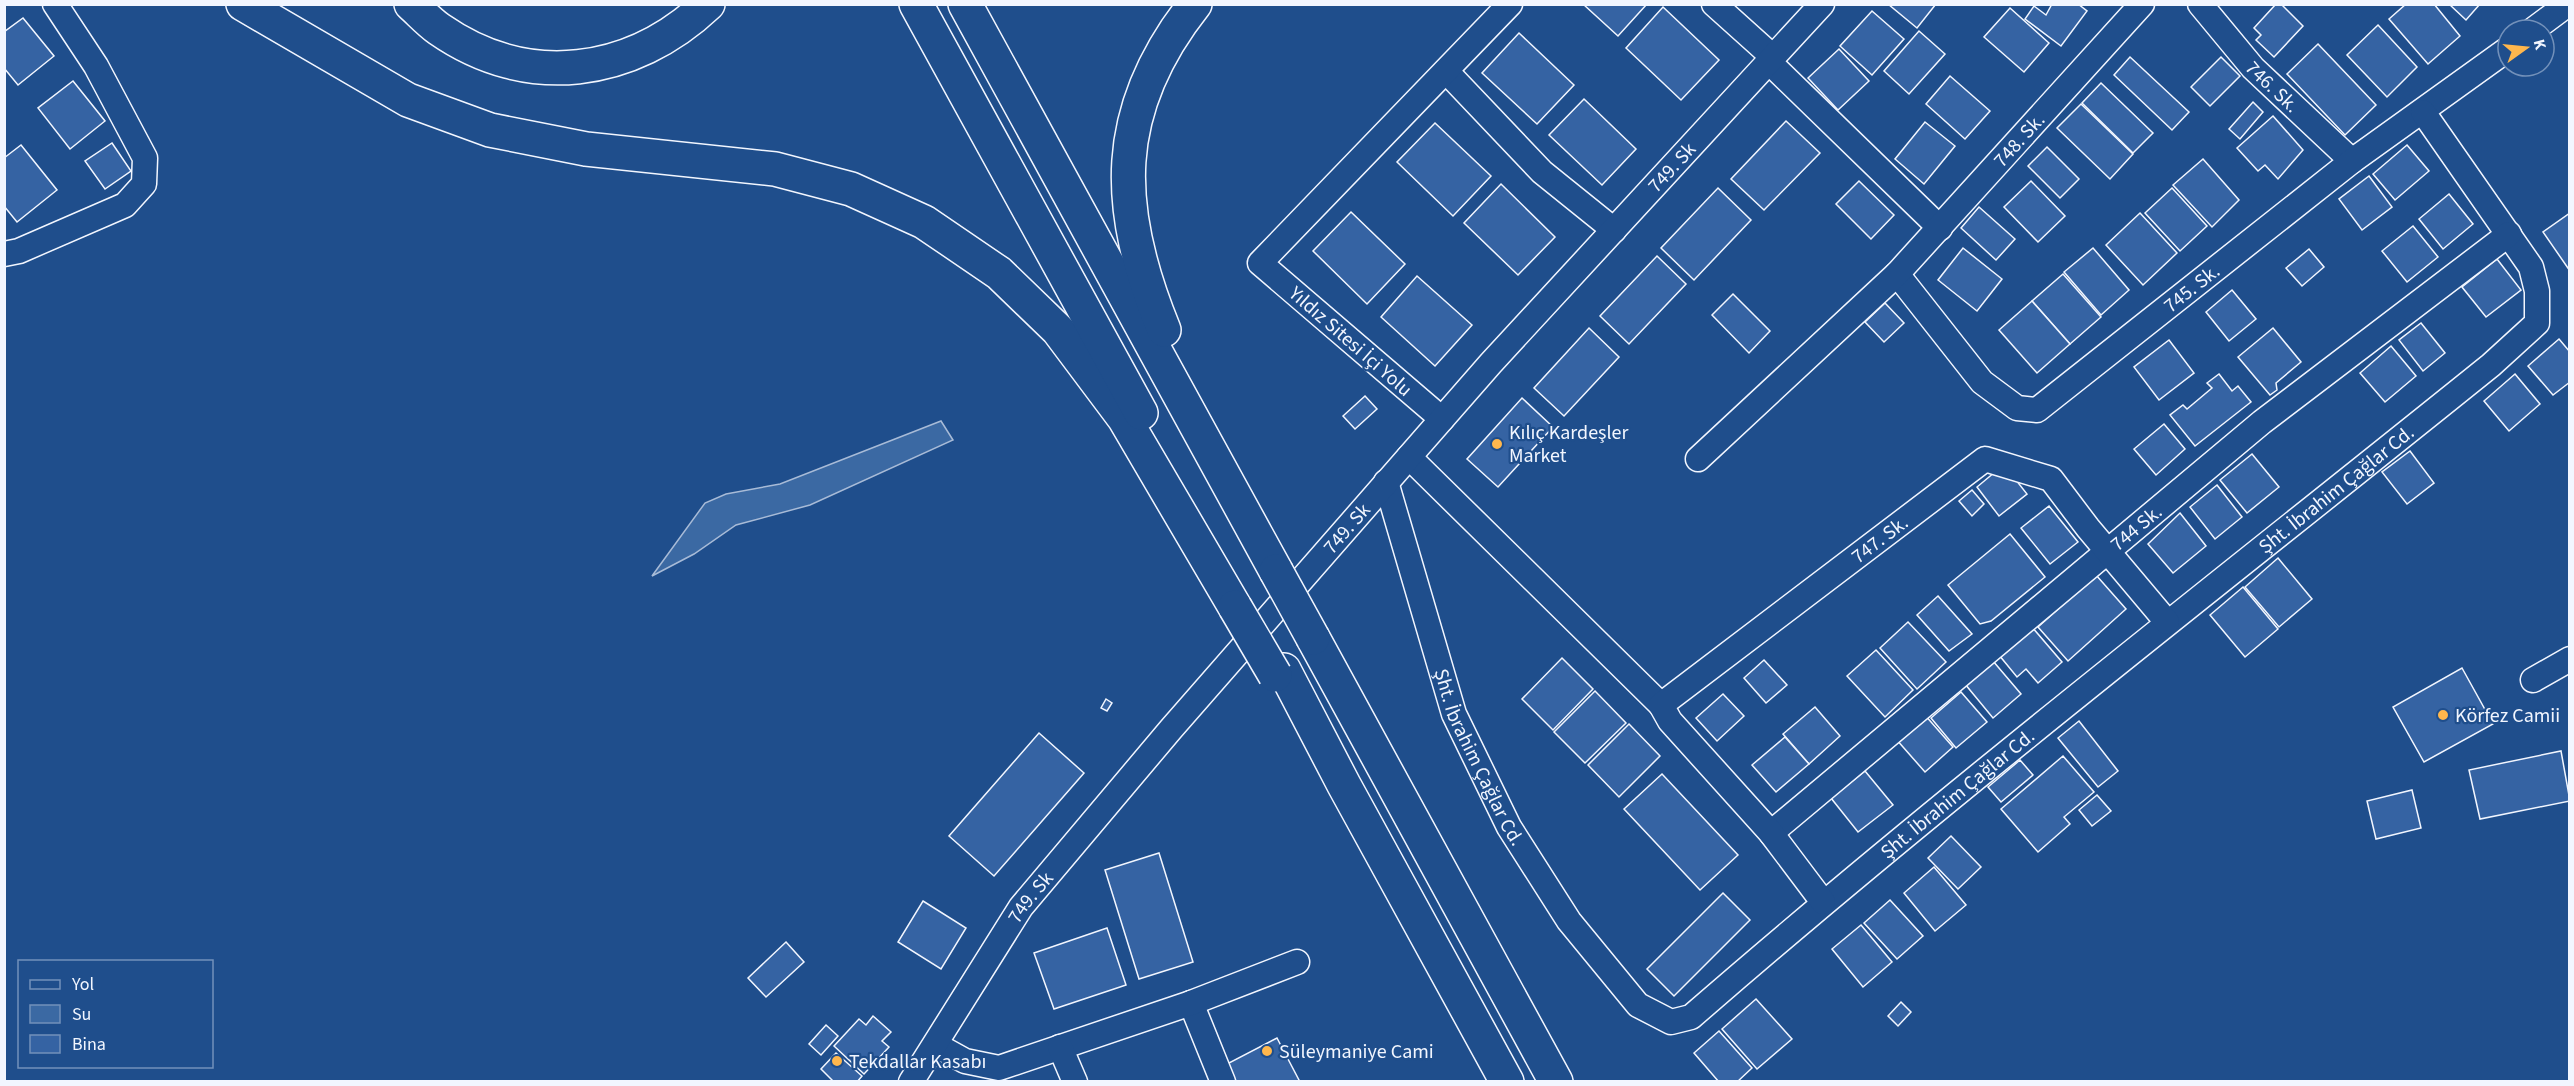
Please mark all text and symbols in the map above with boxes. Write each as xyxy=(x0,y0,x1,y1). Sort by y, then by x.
north arrow xyxy=(2496,18,2556,78)
text: K xyxy=(2528,37,2551,52)
street label: 746. Sk. xyxy=(2238,56,2305,119)
street label: 748. Sk. xyxy=(1987,107,2052,174)
street label: 749. Sk xyxy=(1642,136,1703,199)
street label: 745. Sk. xyxy=(2158,258,2226,320)
street label: Yıldız Sitesi İçi Yolu xyxy=(1282,280,1418,403)
place label: Kılıç Kardeşler Market xyxy=(1509,419,1628,470)
street label: Şht. İbrahim Çağlar Cd. xyxy=(2253,419,2420,561)
marker: Kılıç Kardeşler Market xyxy=(1490,437,1504,451)
street label: 749. Sk xyxy=(1317,497,1377,561)
street label: 744 Sk. xyxy=(2105,498,2169,558)
street label: 747. Sk. xyxy=(1846,509,1914,571)
street label: Şht. İbrahim Çağlar Cd. xyxy=(1426,665,1530,852)
place label: Körfez Camii xyxy=(2455,702,2560,730)
marker: Körfez Camii xyxy=(2436,708,2450,722)
street label: Şht. İbrahim Çağlar Cd. xyxy=(1875,723,2041,866)
street label: 749. Sk xyxy=(1001,866,1060,929)
legend xyxy=(18,960,213,1068)
text: Yol xyxy=(71,972,94,997)
text: Su xyxy=(72,1002,91,1027)
text: Bina xyxy=(72,1032,106,1057)
place label: Süleymaniye Cami xyxy=(1279,1038,1434,1066)
marker: Süleymaniye Cami xyxy=(1260,1044,1274,1058)
place label: Tekdallar Kasabı xyxy=(849,1048,986,1076)
marker: Tekdallar Kasabı xyxy=(830,1054,844,1068)

